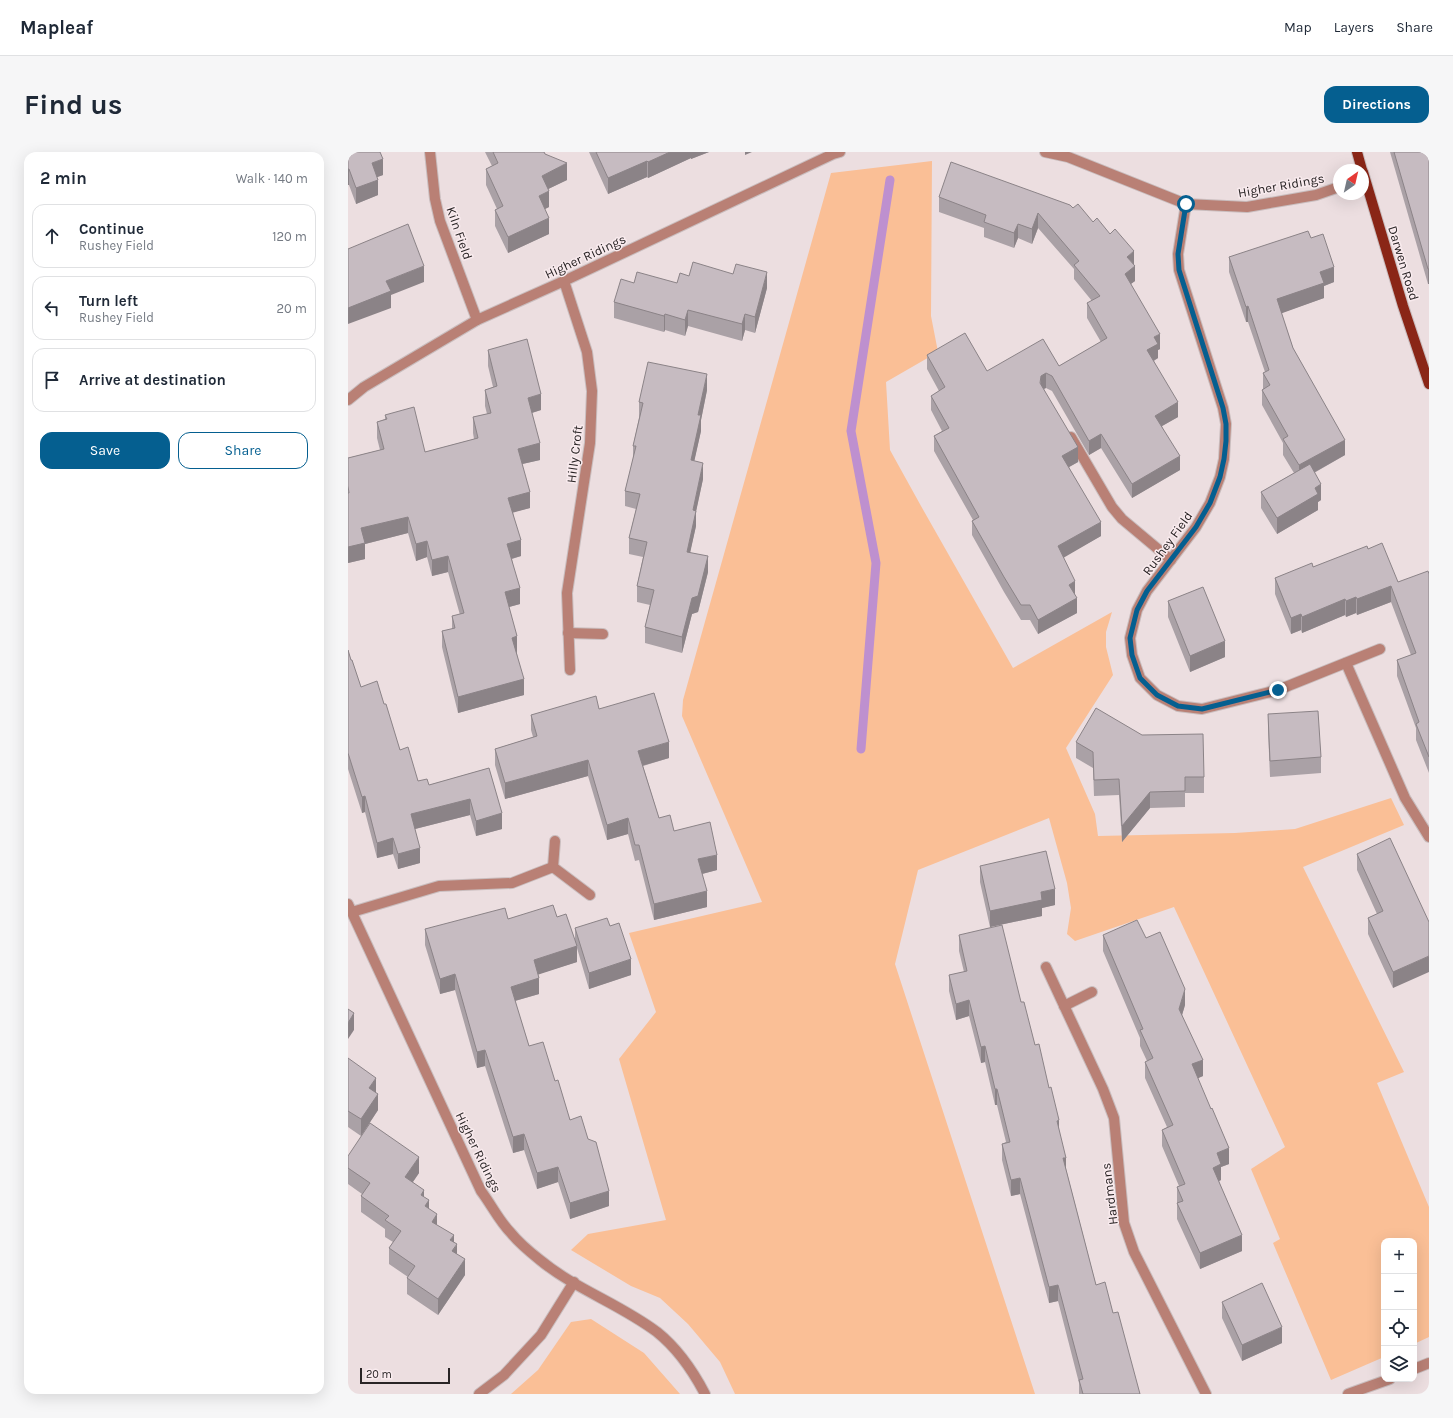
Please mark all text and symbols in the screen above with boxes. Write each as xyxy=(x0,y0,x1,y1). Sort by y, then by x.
text: Mapleaf xyxy=(20,17,93,39)
text: Map xyxy=(1284,19,1312,36)
text: Layers xyxy=(1334,19,1374,36)
text: Share xyxy=(1396,19,1433,36)
button: Directions xyxy=(1324,86,1429,123)
text: Find us xyxy=(24,88,123,121)
north arrow xyxy=(1333,164,1369,200)
text: 2 min xyxy=(40,168,87,188)
street label: Higher Ridings xyxy=(1237,170,1326,200)
text: Walk · 140 m xyxy=(236,171,308,186)
route start xyxy=(1177,195,1195,213)
street label: Kiln Field xyxy=(443,205,476,262)
text: Continue xyxy=(79,220,144,238)
street label: Darwen Road xyxy=(1385,224,1422,302)
icon: ahead xyxy=(41,225,63,247)
text: 120 m xyxy=(272,229,307,244)
street label: Higher Ridings xyxy=(542,231,628,282)
text: Rushey Field xyxy=(79,238,154,253)
text: Turn left xyxy=(79,292,138,310)
icon: left xyxy=(41,297,63,319)
text: 20 m xyxy=(277,301,307,316)
text: Rushey Field xyxy=(79,310,154,325)
icon: arrive xyxy=(41,369,63,391)
text: Arrive at destination xyxy=(79,371,226,389)
street label: Hilly Croft xyxy=(564,424,585,484)
button: Save xyxy=(40,432,170,469)
button: Share xyxy=(178,432,308,469)
street label: Rushey Field xyxy=(1139,509,1196,578)
route end xyxy=(1269,681,1287,699)
street label: Higher Ridings xyxy=(453,1110,505,1195)
street label: Hardmans xyxy=(1098,1162,1121,1226)
map controls xyxy=(1381,1238,1417,1382)
button: + xyxy=(1381,1238,1417,1274)
button: − xyxy=(1381,1274,1417,1310)
button: locate xyxy=(1381,1310,1417,1346)
button: layers xyxy=(1381,1346,1417,1382)
scale bar xyxy=(360,1366,450,1385)
text: 20 m xyxy=(366,1368,392,1381)

